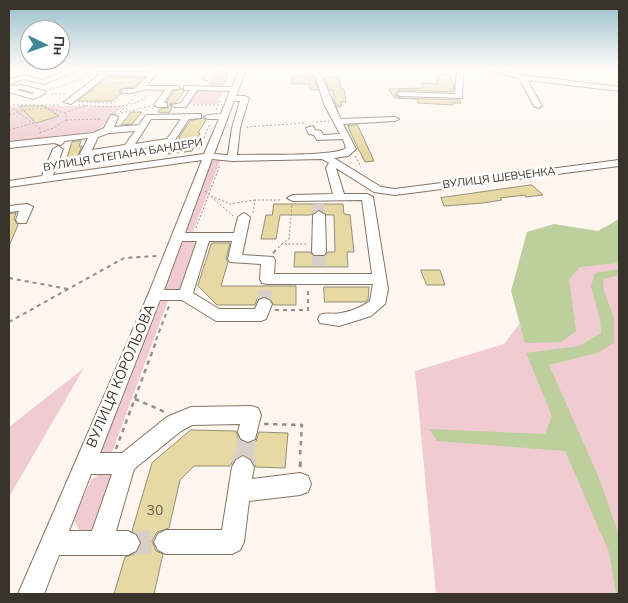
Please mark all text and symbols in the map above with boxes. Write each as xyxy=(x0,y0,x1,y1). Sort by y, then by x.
north arrow xyxy=(20,20,70,70)
text: Пн xyxy=(49,36,68,56)
street label: ВУЛИЦЯ СТЕПАНА БАНДЕРИ xyxy=(42,136,204,174)
street label: ВУЛИЦЯ ШЕВЧЕНКА xyxy=(442,165,556,191)
street label: ВУЛИЦЯ КОРОЛЬОВА xyxy=(83,302,159,450)
house number: 30 xyxy=(147,503,163,519)

